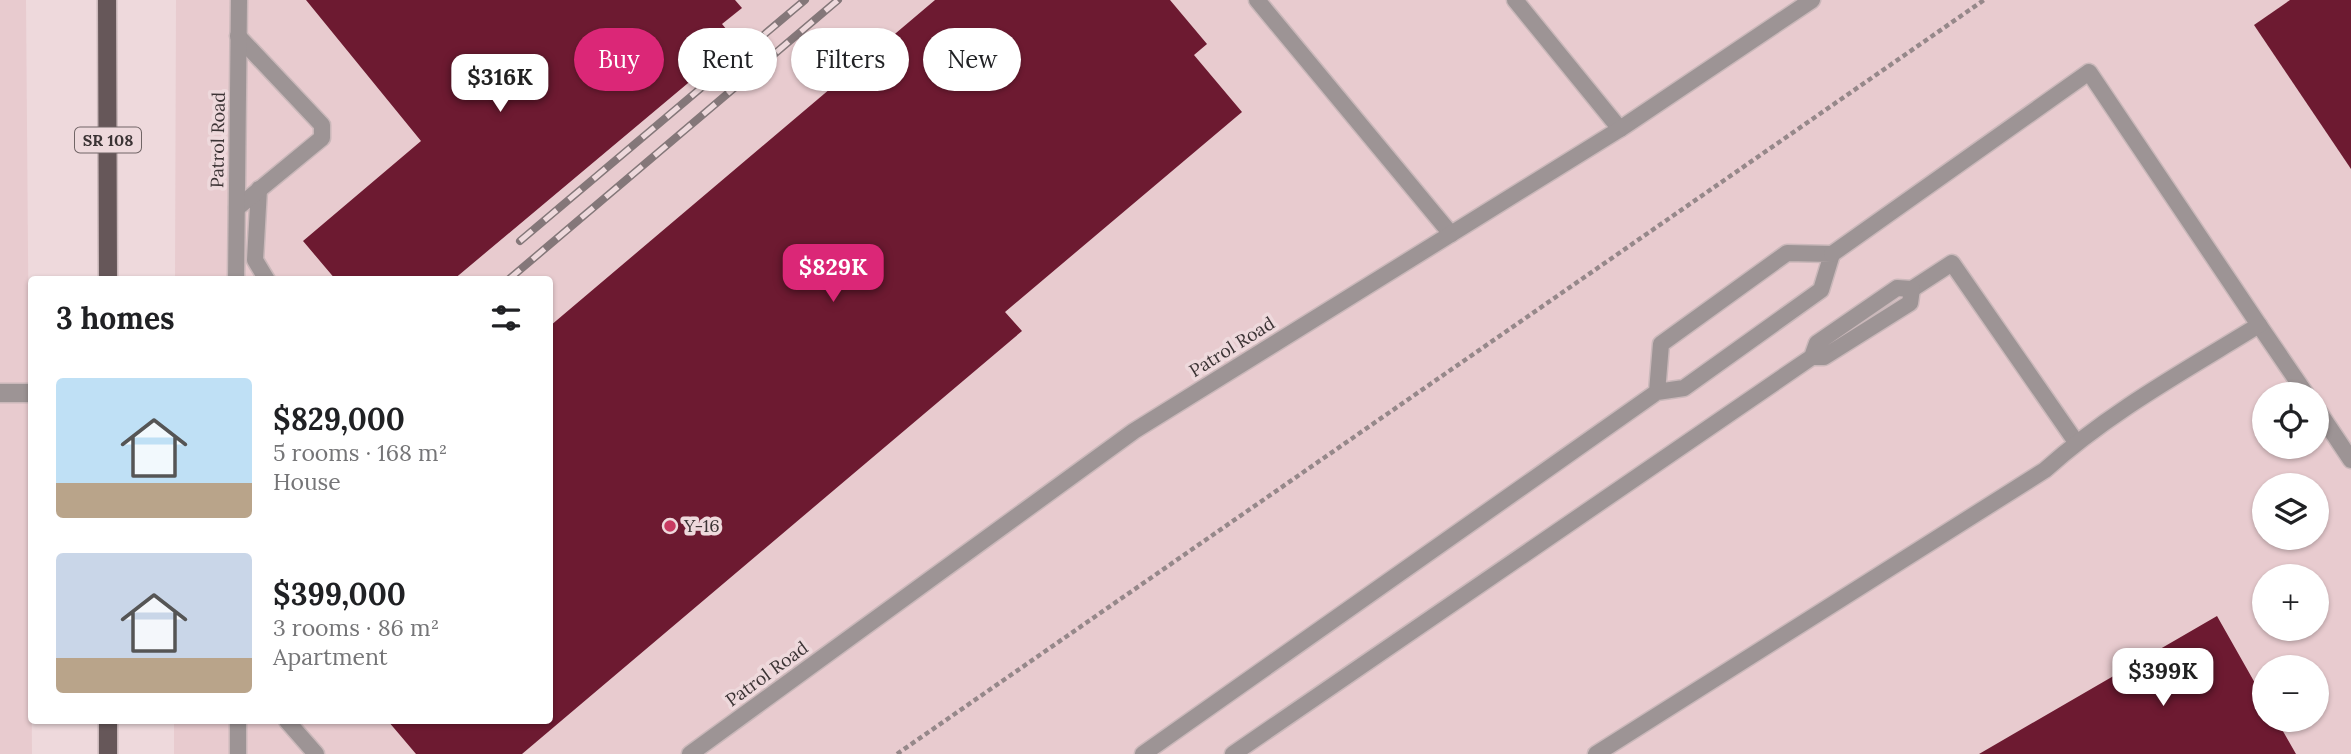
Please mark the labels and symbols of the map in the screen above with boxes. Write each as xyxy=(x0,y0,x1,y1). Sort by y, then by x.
pin: $316K xyxy=(451,54,549,114)
street label: Patrol Road xyxy=(205,91,230,188)
road number: SR 108 xyxy=(75,128,141,152)
pin: $829K xyxy=(784,244,882,304)
street label: Patrol Road xyxy=(1185,311,1279,382)
place label: Y-16 xyxy=(683,514,720,537)
marker: Y-16 xyxy=(662,518,678,534)
street label: Patrol Road xyxy=(721,636,813,711)
pin: $399K xyxy=(2114,648,2212,708)

